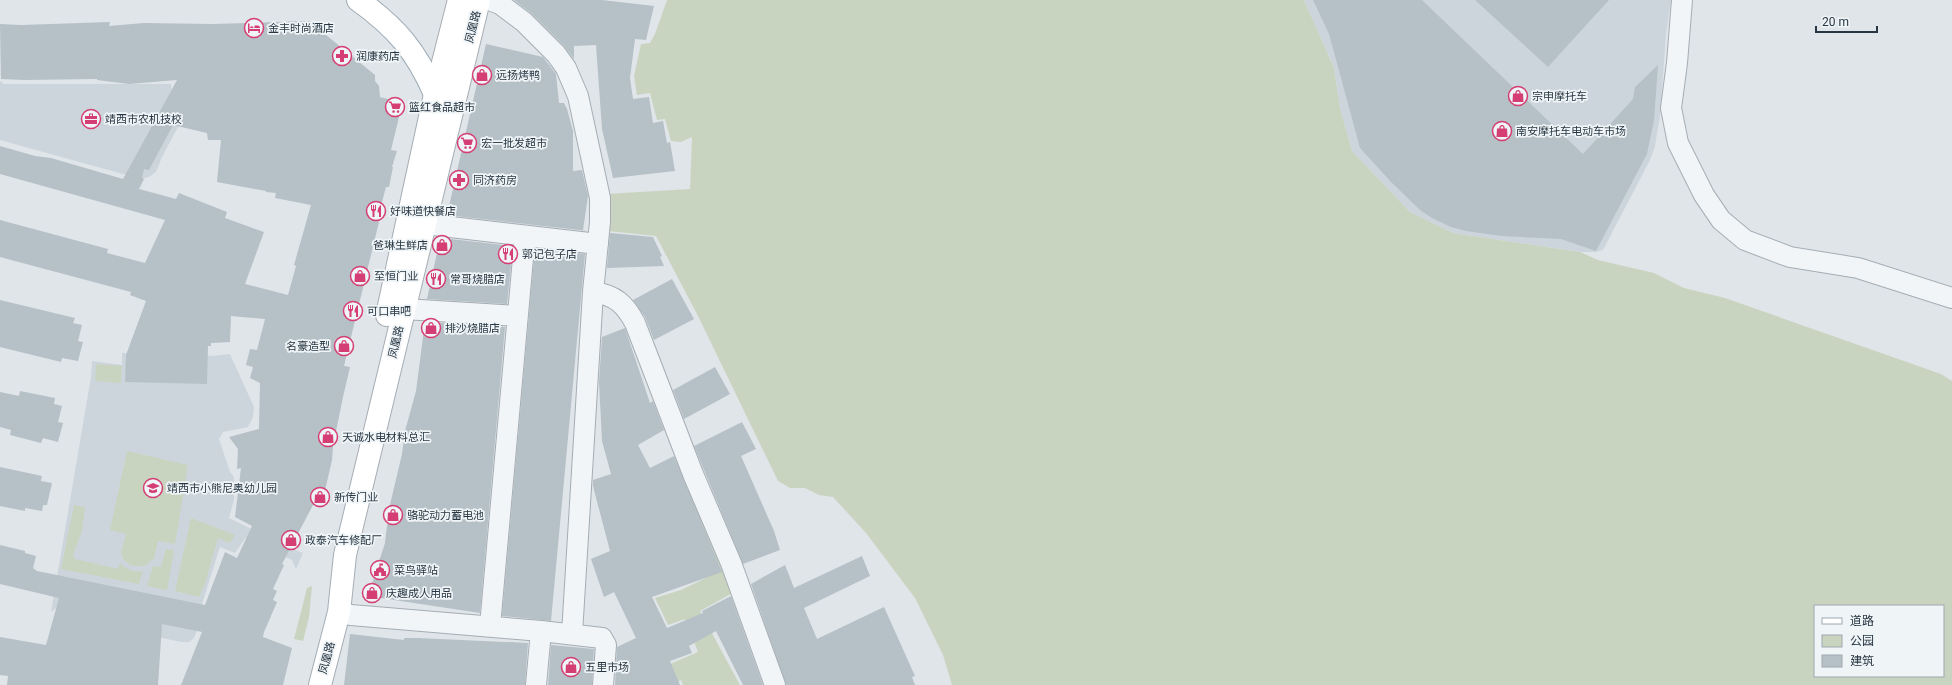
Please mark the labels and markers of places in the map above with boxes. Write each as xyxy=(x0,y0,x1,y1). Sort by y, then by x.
hotel icon: 金丰时尚酒店 xyxy=(243,17,265,39)
place label: 金丰时尚酒店 xyxy=(268,22,334,35)
pharmacy icon: 润康药店 xyxy=(331,45,353,67)
place label: 润康药店 xyxy=(356,50,400,63)
shop icon: 远扬烤鸭 xyxy=(471,64,493,86)
place label: 远扬烤鸭 xyxy=(496,69,540,82)
shop icon: 宗申摩托车 xyxy=(1507,85,1529,107)
place label: 宗申摩托车 xyxy=(1532,90,1587,103)
supermarket icon: 篮红食品超市 xyxy=(384,96,406,118)
place label: 篮红食品超市 xyxy=(409,101,475,114)
office icon: 靖西市农机技校 xyxy=(80,108,102,130)
place label: 靖西市农机技校 xyxy=(105,113,182,126)
shop icon: 南安摩托车电动车市场 xyxy=(1491,120,1513,142)
place label: 南安摩托车电动车市场 xyxy=(1516,125,1626,138)
supermarket icon: 宏一批发超市 xyxy=(456,132,478,154)
place label: 宏一批发超市 xyxy=(481,137,547,150)
pharmacy icon: 同济药房 xyxy=(448,169,470,191)
place label: 同济药房 xyxy=(473,174,517,187)
restaurant icon: 好味道快餐店 xyxy=(365,200,387,222)
place label: 好味道快餐店 xyxy=(390,205,456,218)
shop icon: 爸琳生鲜店 xyxy=(431,234,453,256)
place label: 爸琳生鲜店 xyxy=(373,239,428,252)
restaurant icon: 郭记包子店 xyxy=(497,243,519,265)
place label: 郭记包子店 xyxy=(522,248,577,261)
shop icon: 至恒门业 xyxy=(349,265,371,287)
restaurant icon: 常哥烧腊店 xyxy=(425,268,447,290)
place label: 至恒门业 xyxy=(374,270,418,283)
place label: 常哥烧腊店 xyxy=(450,273,505,286)
restaurant icon: 可口串吧 xyxy=(342,300,364,322)
place label: 可口串吧 xyxy=(367,305,411,318)
shop icon: 排沙烧腊店 xyxy=(420,317,442,339)
place label: 排沙烧腊店 xyxy=(445,322,500,335)
shop icon: 名豪造型 xyxy=(333,335,355,357)
place label: 名豪造型 xyxy=(286,340,330,353)
shop icon: 天诚水电材料总汇 xyxy=(317,426,339,448)
place label: 天诚水电材料总汇 xyxy=(342,431,430,444)
school or university icon: 靖西市小熊尼奥幼儿园 xyxy=(142,477,164,499)
place label: 靖西市小熊尼奥幼儿园 xyxy=(167,482,277,495)
shop icon: 新传门业 xyxy=(309,486,331,508)
place label: 新传门业 xyxy=(334,491,378,504)
shop icon: 骆驼动力蓄电池 xyxy=(382,504,404,526)
place label: 骆驼动力蓄电池 xyxy=(407,509,484,522)
shop icon: 政泰汽车修配厂 xyxy=(280,529,302,551)
place label: 政泰汽车修配厂 xyxy=(305,534,382,547)
public building icon: 菜鸟驿站 xyxy=(369,559,391,581)
place label: 菜鸟驿站 xyxy=(394,564,438,577)
shop icon: 庆趣成人用品 xyxy=(361,582,383,604)
place label: 庆趣成人用品 xyxy=(386,587,452,600)
shop icon: 五里市场 xyxy=(560,656,582,678)
place label: 五里市场 xyxy=(585,661,629,674)

